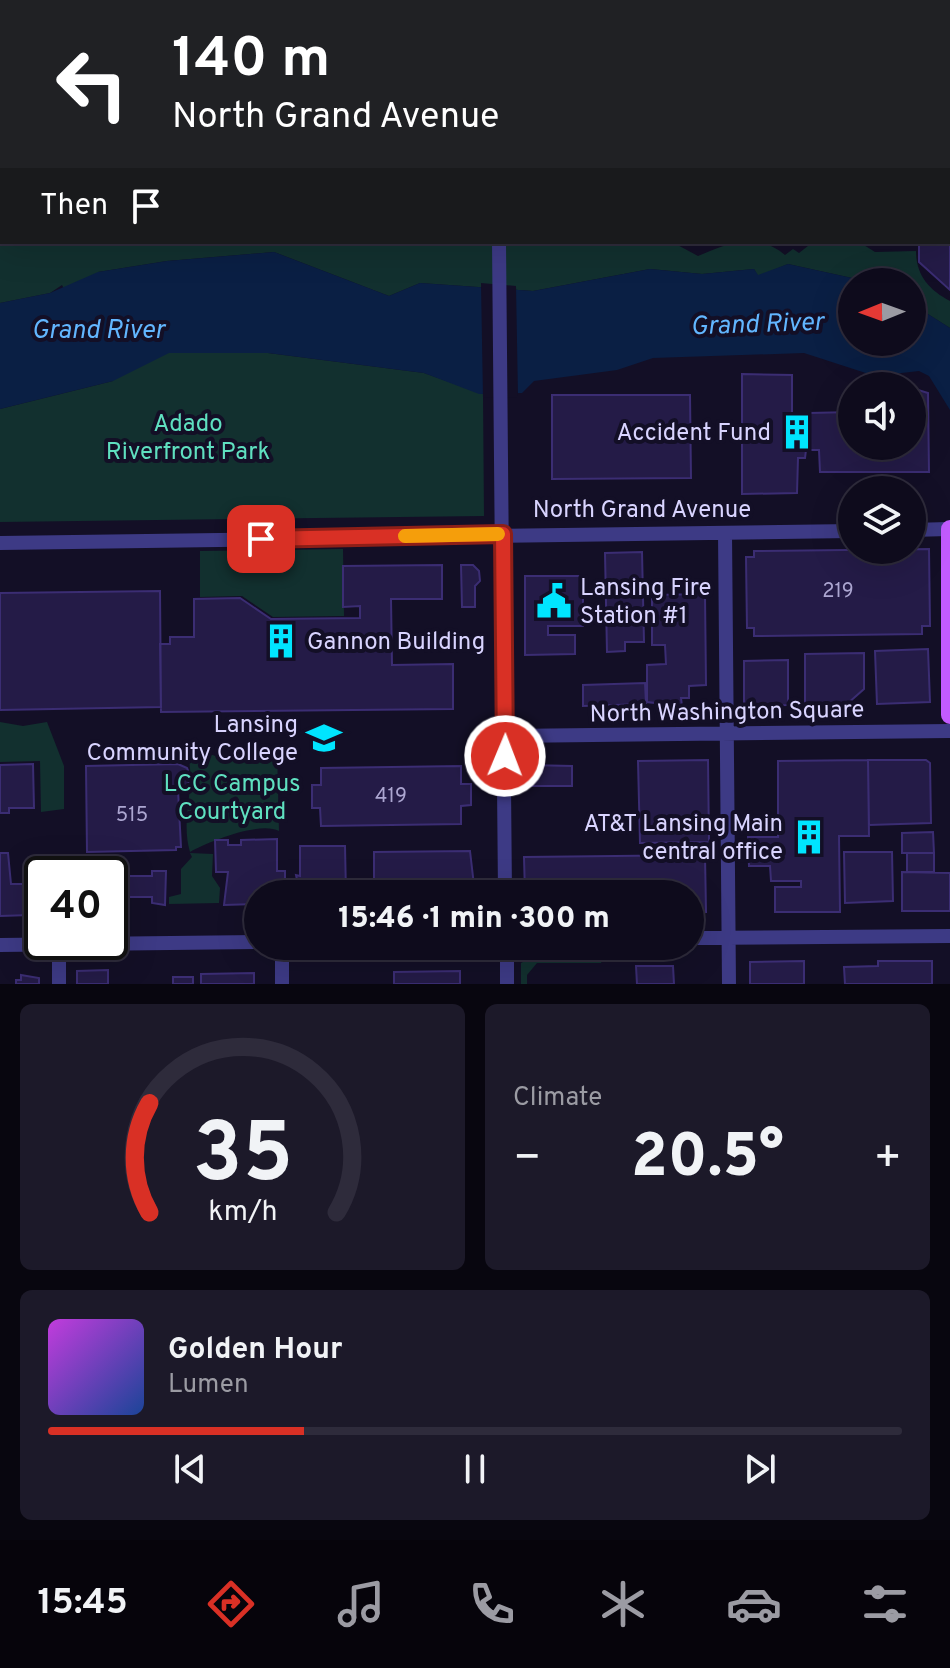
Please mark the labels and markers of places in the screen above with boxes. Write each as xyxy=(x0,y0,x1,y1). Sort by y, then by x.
building icon: Accident Fund xyxy=(778,413,816,451)
place label: Accident Fund xyxy=(616,419,771,449)
pin xyxy=(227,505,295,573)
place label: Lansing Fire Station #1 xyxy=(580,574,711,632)
public building icon: Lansing Fire Station #1 xyxy=(535,582,573,620)
building icon: Gannon Building xyxy=(262,622,300,660)
place label: Gannon Building xyxy=(307,628,485,658)
place label: Lansing Community College xyxy=(87,711,298,769)
school or university icon: Lansing Community College xyxy=(305,719,343,757)
place label: AT&T Lansing Main central office xyxy=(583,810,783,868)
building icon: AT&T Lansing Main central office xyxy=(790,818,828,856)

